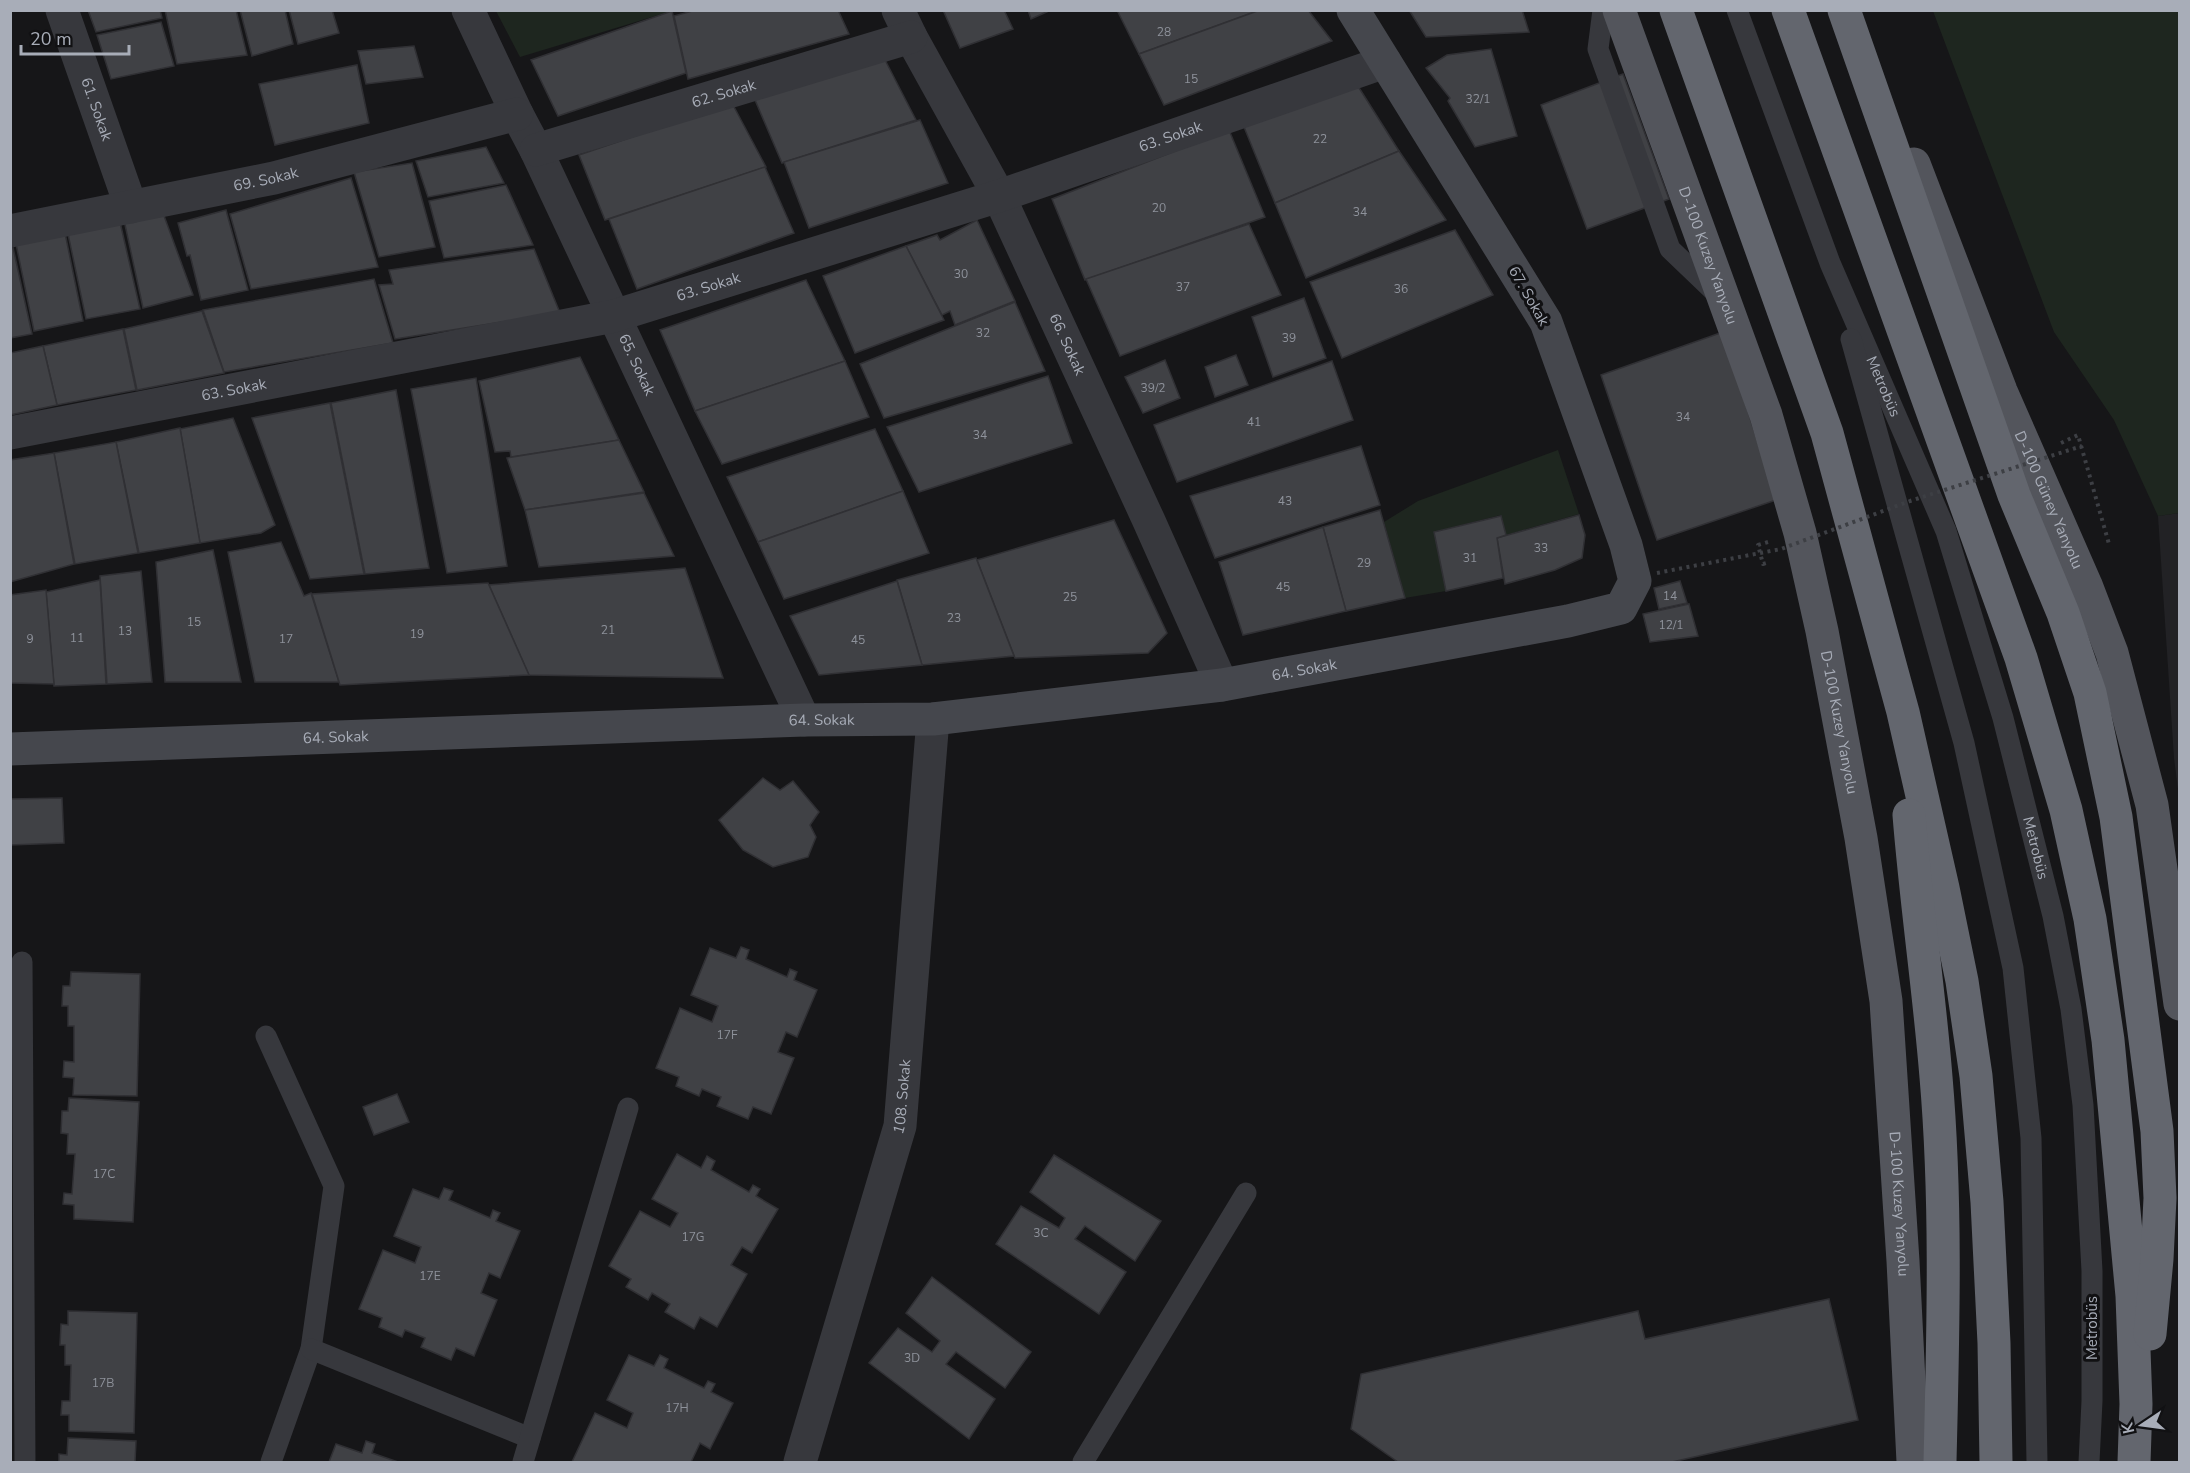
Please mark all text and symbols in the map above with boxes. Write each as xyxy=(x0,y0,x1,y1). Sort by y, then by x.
scale bar xyxy=(21,18,129,56)
house number: 28 xyxy=(1157,24,1171,40)
text: 20 m xyxy=(30,27,72,51)
house number: 15 xyxy=(1184,71,1198,87)
street label: 62. Sokak xyxy=(689,74,759,113)
street label: 61. Sokak xyxy=(76,75,117,144)
house number: 32/1 xyxy=(1466,91,1491,107)
street label: 63. Sokak xyxy=(1136,116,1205,157)
house number: 22 xyxy=(1313,131,1327,147)
street label: 69. Sokak xyxy=(232,162,301,196)
street label: D-100 Kuzey Yanyolu xyxy=(1674,184,1742,327)
house number: 20 xyxy=(1152,200,1166,216)
house number: 34 xyxy=(1353,204,1367,220)
street label: 67. Sokak xyxy=(1504,263,1554,330)
house number: 30 xyxy=(954,266,968,282)
street label: 63. Sokak xyxy=(674,267,743,306)
house number: 37 xyxy=(1176,279,1190,295)
house number: 36 xyxy=(1394,281,1408,297)
street label: 66. Sokak xyxy=(1045,310,1091,379)
house number: 32 xyxy=(976,325,990,341)
house number: 39 xyxy=(1282,330,1296,346)
street label: 65. Sokak xyxy=(614,331,660,399)
street label: Metrobüs xyxy=(1861,353,1905,420)
street label: 63. Sokak xyxy=(200,373,269,406)
house number: 39/2 xyxy=(1141,380,1166,396)
house number: 34 xyxy=(1676,409,1690,425)
house number: 41 xyxy=(1247,414,1261,430)
house number: 34 xyxy=(973,427,987,443)
street label: D-100 Güney Yanyolu xyxy=(2010,428,2088,572)
house number: 43 xyxy=(1278,493,1292,509)
house number: 33 xyxy=(1534,540,1548,556)
house number: 31 xyxy=(1463,550,1477,566)
house number: 29 xyxy=(1357,555,1371,571)
house number: 45 xyxy=(1276,579,1290,595)
house number: 14 xyxy=(1663,588,1677,604)
house number: 25 xyxy=(1063,589,1077,605)
house number: 23 xyxy=(947,610,961,626)
house number: 15 xyxy=(187,614,201,630)
house number: 12/1 xyxy=(1659,617,1684,633)
house number: 21 xyxy=(601,622,615,638)
house number: 13 xyxy=(118,623,132,639)
house number: 19 xyxy=(410,626,424,642)
house number: 11 xyxy=(70,630,84,646)
house number: 9 xyxy=(26,631,34,647)
house number: 17 xyxy=(279,631,293,647)
house number: 45 xyxy=(851,632,865,648)
street label: D-100 Kuzey Yanyolu xyxy=(1816,649,1862,796)
street label: 64. Sokak xyxy=(1270,654,1339,686)
street label: 64. Sokak xyxy=(788,710,855,731)
street label: 64. Sokak xyxy=(303,726,370,748)
street label: Metrobüs xyxy=(2018,814,2053,881)
house number: 17F xyxy=(717,1027,738,1043)
street label: 108. Sokak xyxy=(888,1058,915,1136)
street label: D-100 Kuzey Yanyolu xyxy=(1885,1131,1914,1277)
house number: 17C xyxy=(93,1166,115,1182)
house number: 3C xyxy=(1033,1225,1049,1241)
house number: 17G xyxy=(681,1229,705,1245)
house number: 17E xyxy=(419,1268,441,1284)
street label: Metrobüs xyxy=(2082,1296,2102,1360)
house number: 3D xyxy=(904,1350,920,1366)
house number: 17B xyxy=(92,1375,114,1391)
north arrow xyxy=(2112,1395,2172,1455)
house number: 17H xyxy=(665,1400,689,1416)
text: K xyxy=(2116,1419,2140,1436)

